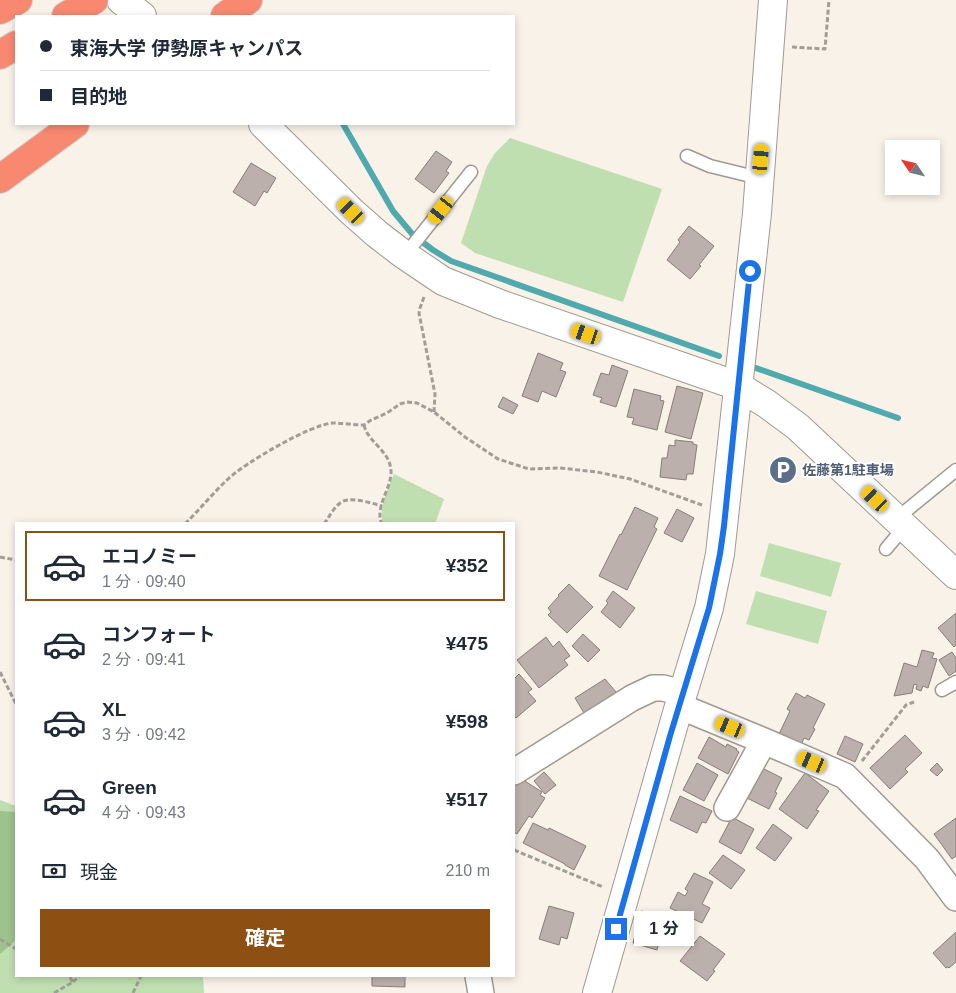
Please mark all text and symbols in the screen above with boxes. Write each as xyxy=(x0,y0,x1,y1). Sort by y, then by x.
text: 東海大学 伊勢原キャンパス xyxy=(70,38,303,59)
text: 目的地 xyxy=(70,86,127,107)
north arrow xyxy=(885,140,940,195)
map controls xyxy=(885,140,940,195)
car xyxy=(752,143,769,175)
car xyxy=(425,194,456,226)
car xyxy=(335,195,366,227)
route start xyxy=(739,260,761,282)
car xyxy=(569,322,602,346)
parking icon: 佐藤第1駐車場 xyxy=(768,455,798,485)
place label: 佐藤第1駐車場 xyxy=(802,462,894,478)
car xyxy=(858,483,891,515)
icon: car xyxy=(42,544,87,589)
text: エコノミー xyxy=(102,546,197,567)
text: ¥352 xyxy=(446,555,488,576)
text: 1 分 · 09:40 xyxy=(102,573,186,590)
icon: car xyxy=(42,622,87,667)
text: コンフォート xyxy=(102,624,215,645)
text: ¥475 xyxy=(446,633,488,654)
text: 2 分 · 09:41 xyxy=(102,651,186,668)
text: XL xyxy=(102,699,126,720)
icon: car xyxy=(42,700,87,745)
text: ¥598 xyxy=(446,711,488,732)
car xyxy=(713,714,746,740)
text: 3 分 · 09:42 xyxy=(102,726,186,743)
car xyxy=(795,749,828,775)
text: Green xyxy=(102,777,157,798)
icon: car xyxy=(42,778,87,823)
text: ¥517 xyxy=(446,789,488,810)
text: 4 分 · 09:43 xyxy=(102,804,186,821)
icon: cash xyxy=(40,857,68,885)
text: 現金 xyxy=(80,862,118,883)
text: 210 m xyxy=(446,862,490,879)
button: 確定 xyxy=(40,909,490,967)
callout: 1 分 xyxy=(634,912,694,946)
route end xyxy=(605,918,627,940)
text: 1 分 xyxy=(649,920,679,937)

